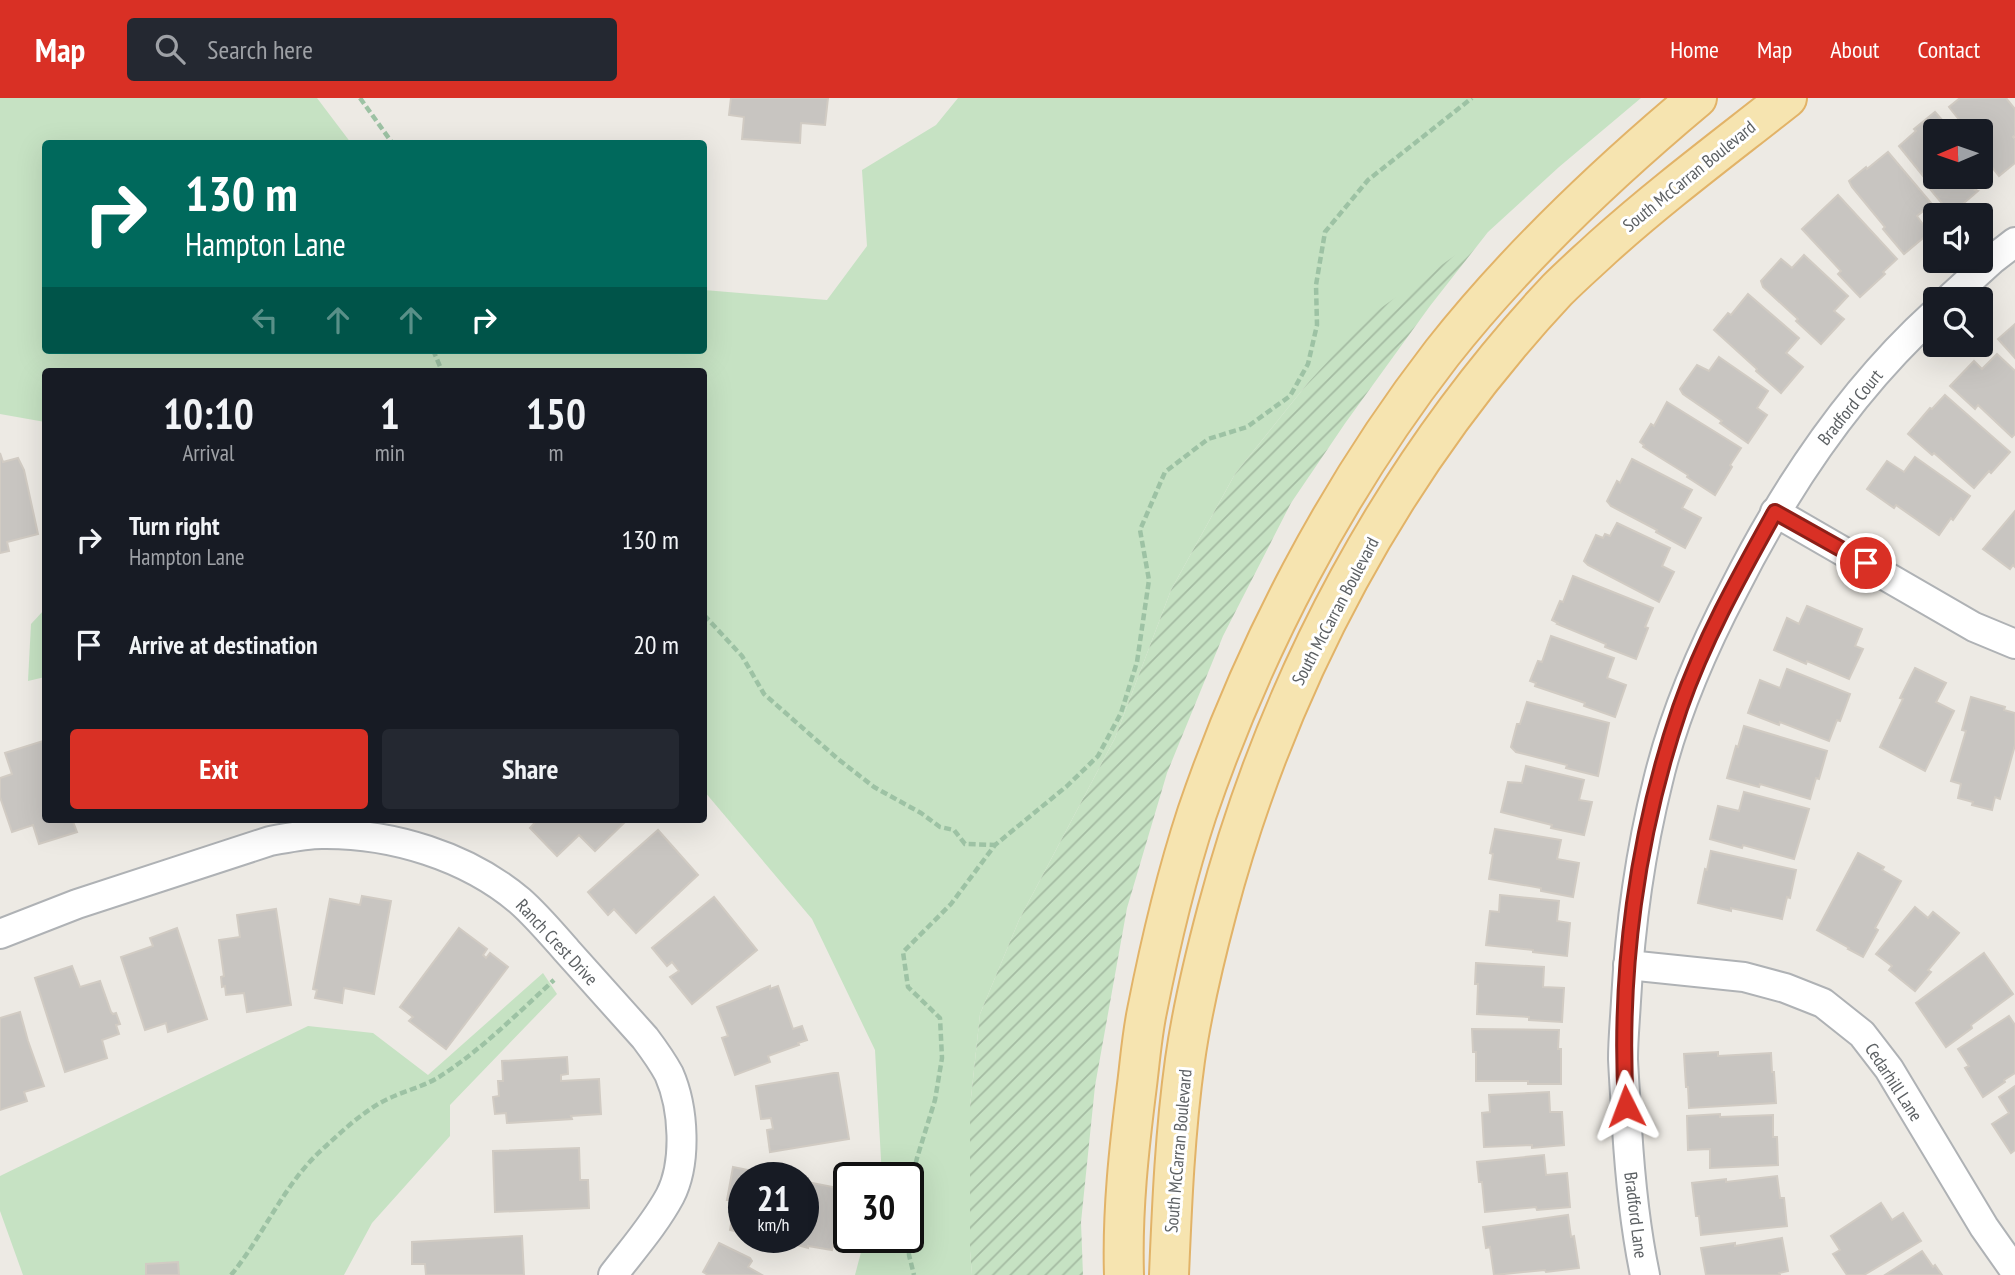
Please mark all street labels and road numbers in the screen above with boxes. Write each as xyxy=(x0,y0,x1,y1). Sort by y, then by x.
street label: South McCarran Boulevard xyxy=(1618,115,1760,237)
street label: Bradford Court xyxy=(1812,364,1888,450)
street label: South McCarran Boulevard xyxy=(1286,533,1384,689)
street label: Ranch Crest Drive xyxy=(511,894,603,990)
street label: Cedarhill Lane xyxy=(1860,1038,1928,1126)
street label: South McCarran Boulevard xyxy=(1159,1068,1197,1234)
street label: Bradford Lane xyxy=(1619,1170,1653,1260)

